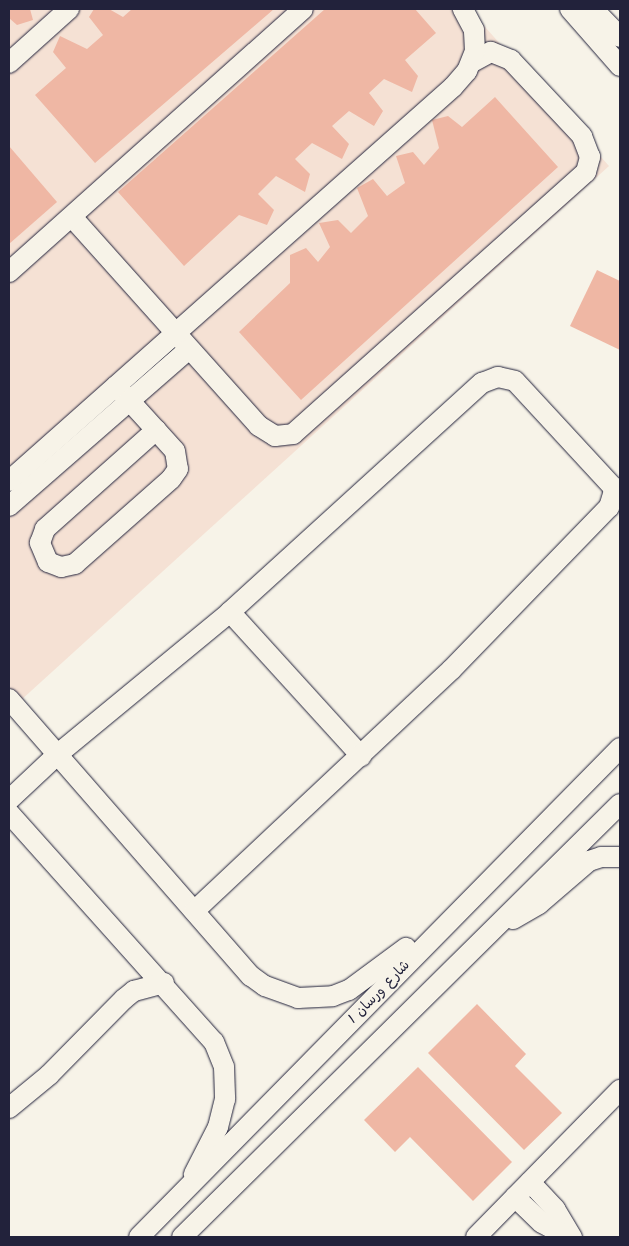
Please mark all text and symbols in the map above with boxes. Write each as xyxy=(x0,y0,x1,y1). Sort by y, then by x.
street label: شارع ورسان 1 xyxy=(345,957,413,1027)

